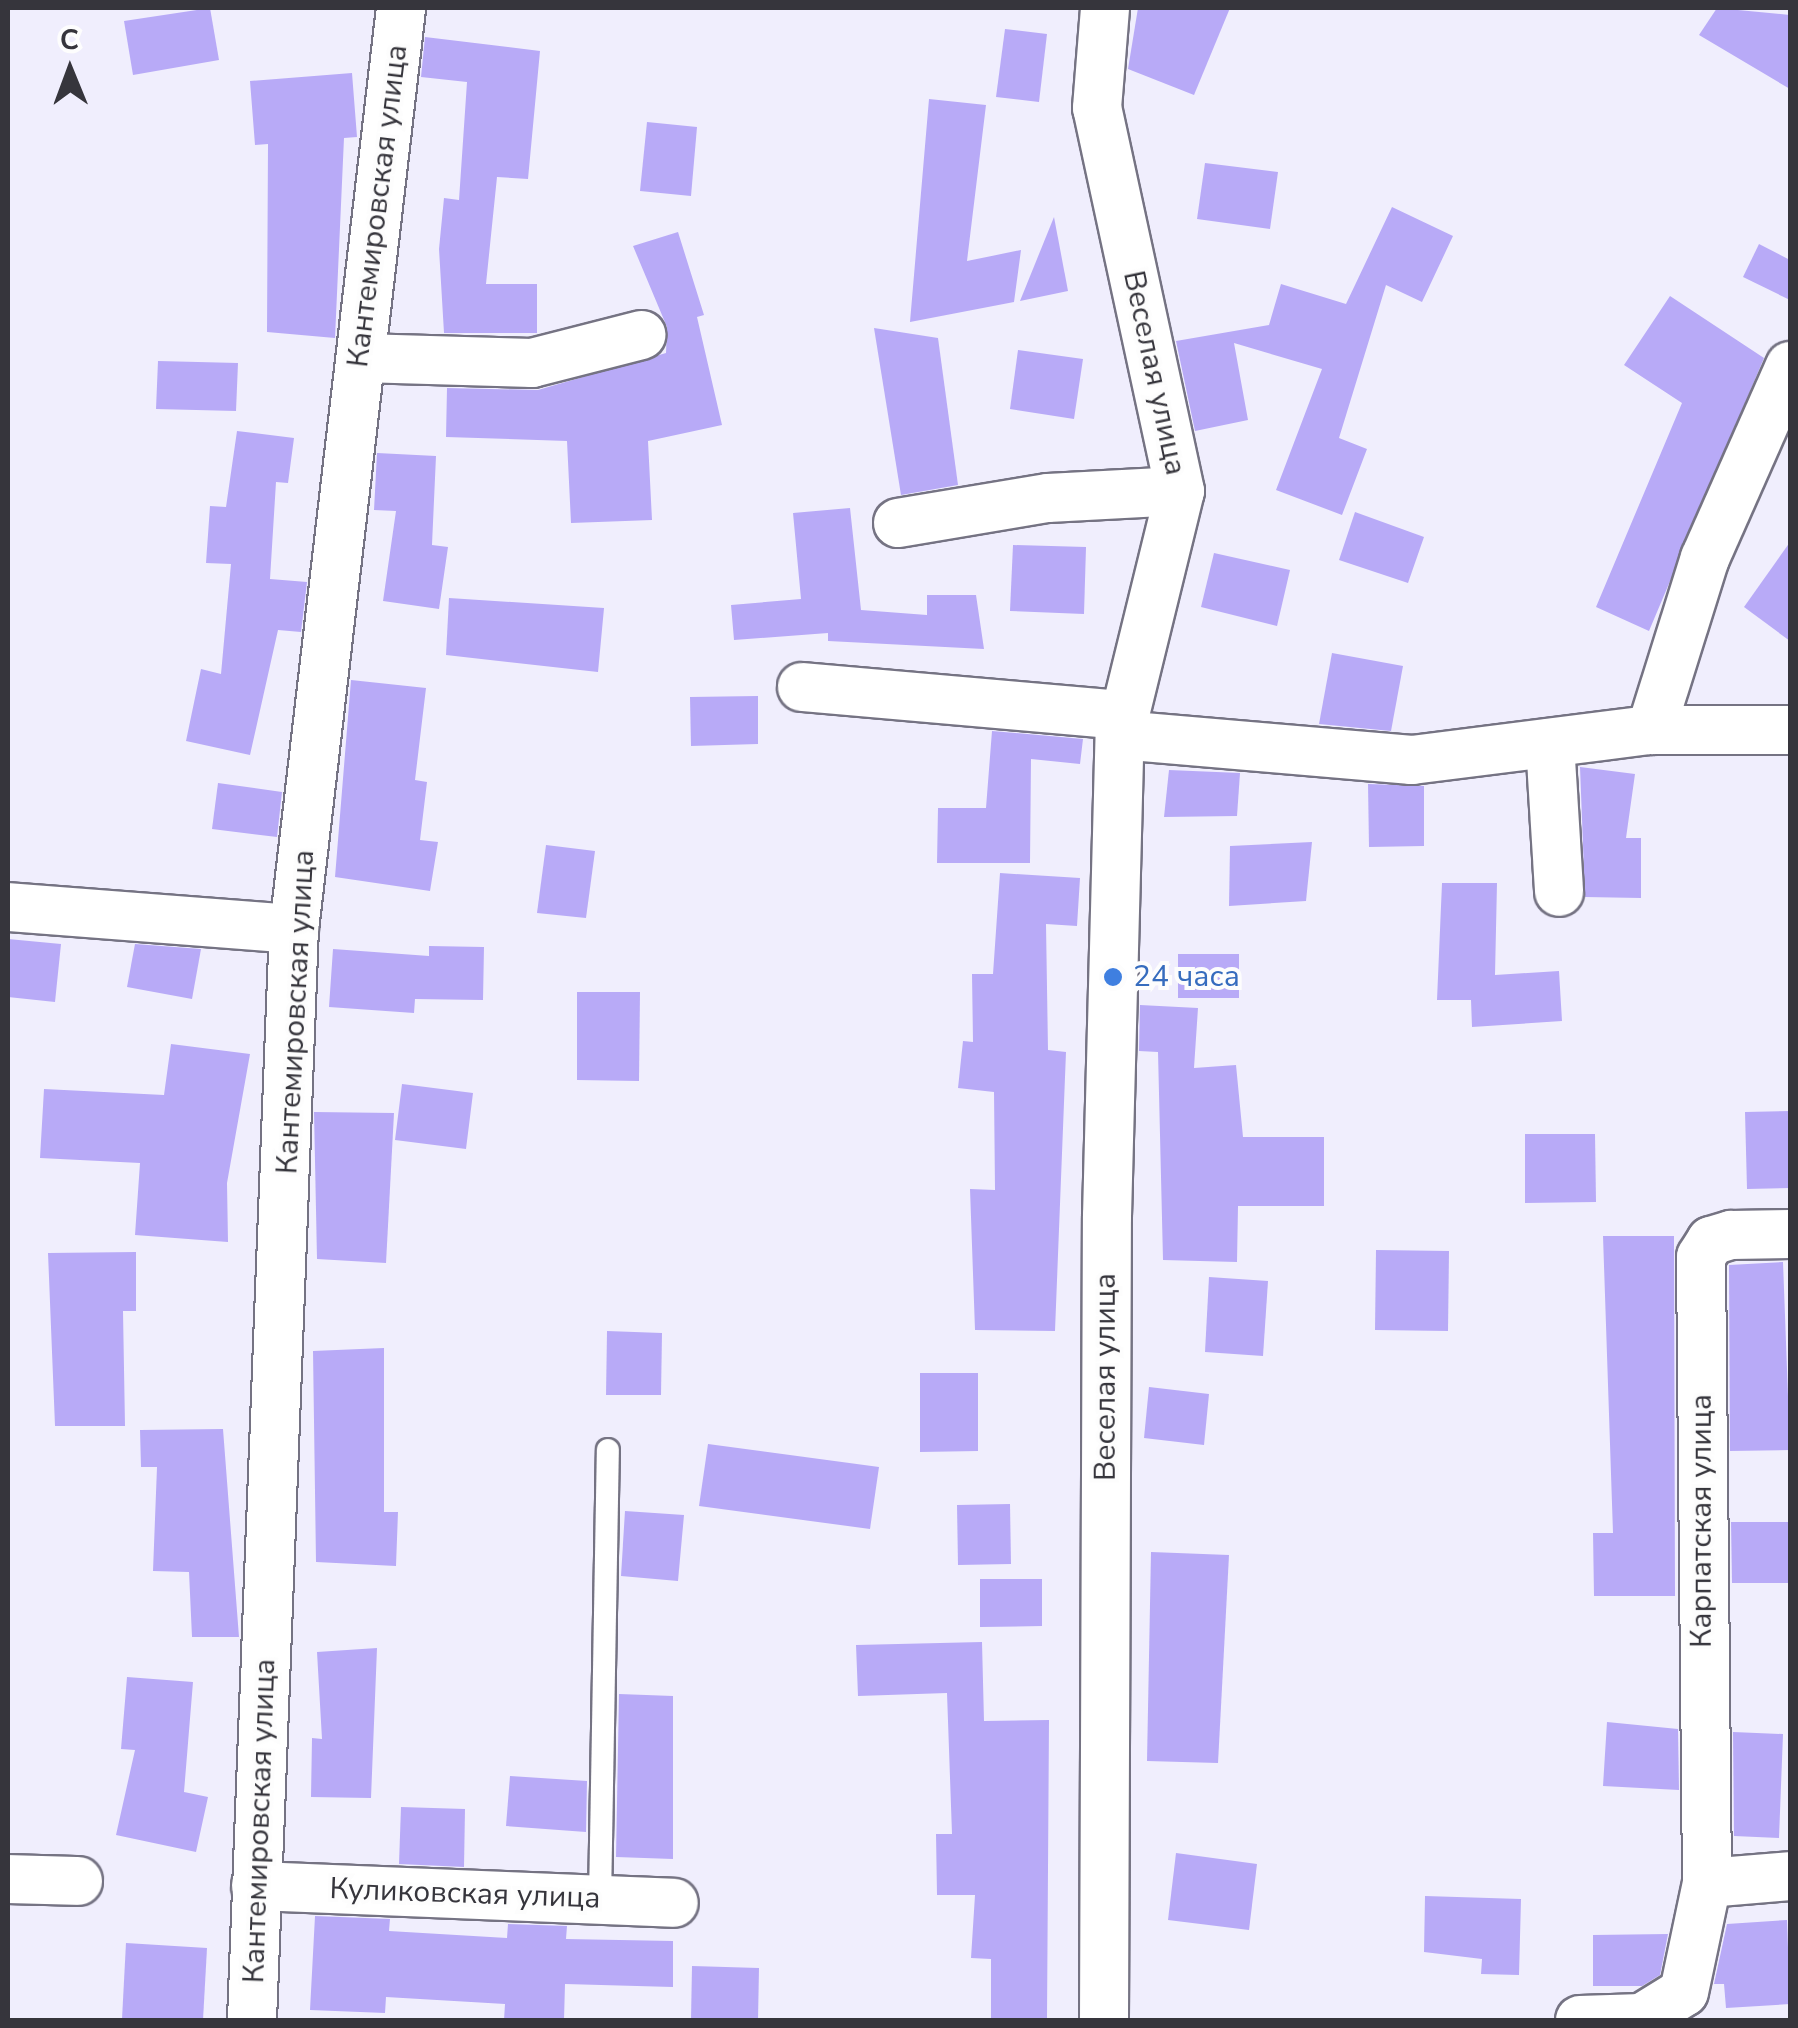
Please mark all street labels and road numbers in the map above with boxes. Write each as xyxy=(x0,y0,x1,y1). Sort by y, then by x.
street label: Кантемировская улица xyxy=(340,43,416,369)
street label: Веселая улица xyxy=(1115,268,1193,478)
street label: Кантемировская улица xyxy=(270,849,322,1175)
street label: Веселая улица xyxy=(1088,1273,1124,1481)
street label: Карпатская улица xyxy=(1684,1394,1720,1648)
street label: Кантемировская улица xyxy=(236,1658,284,1984)
street label: Куликовская улица xyxy=(329,1871,601,1917)

